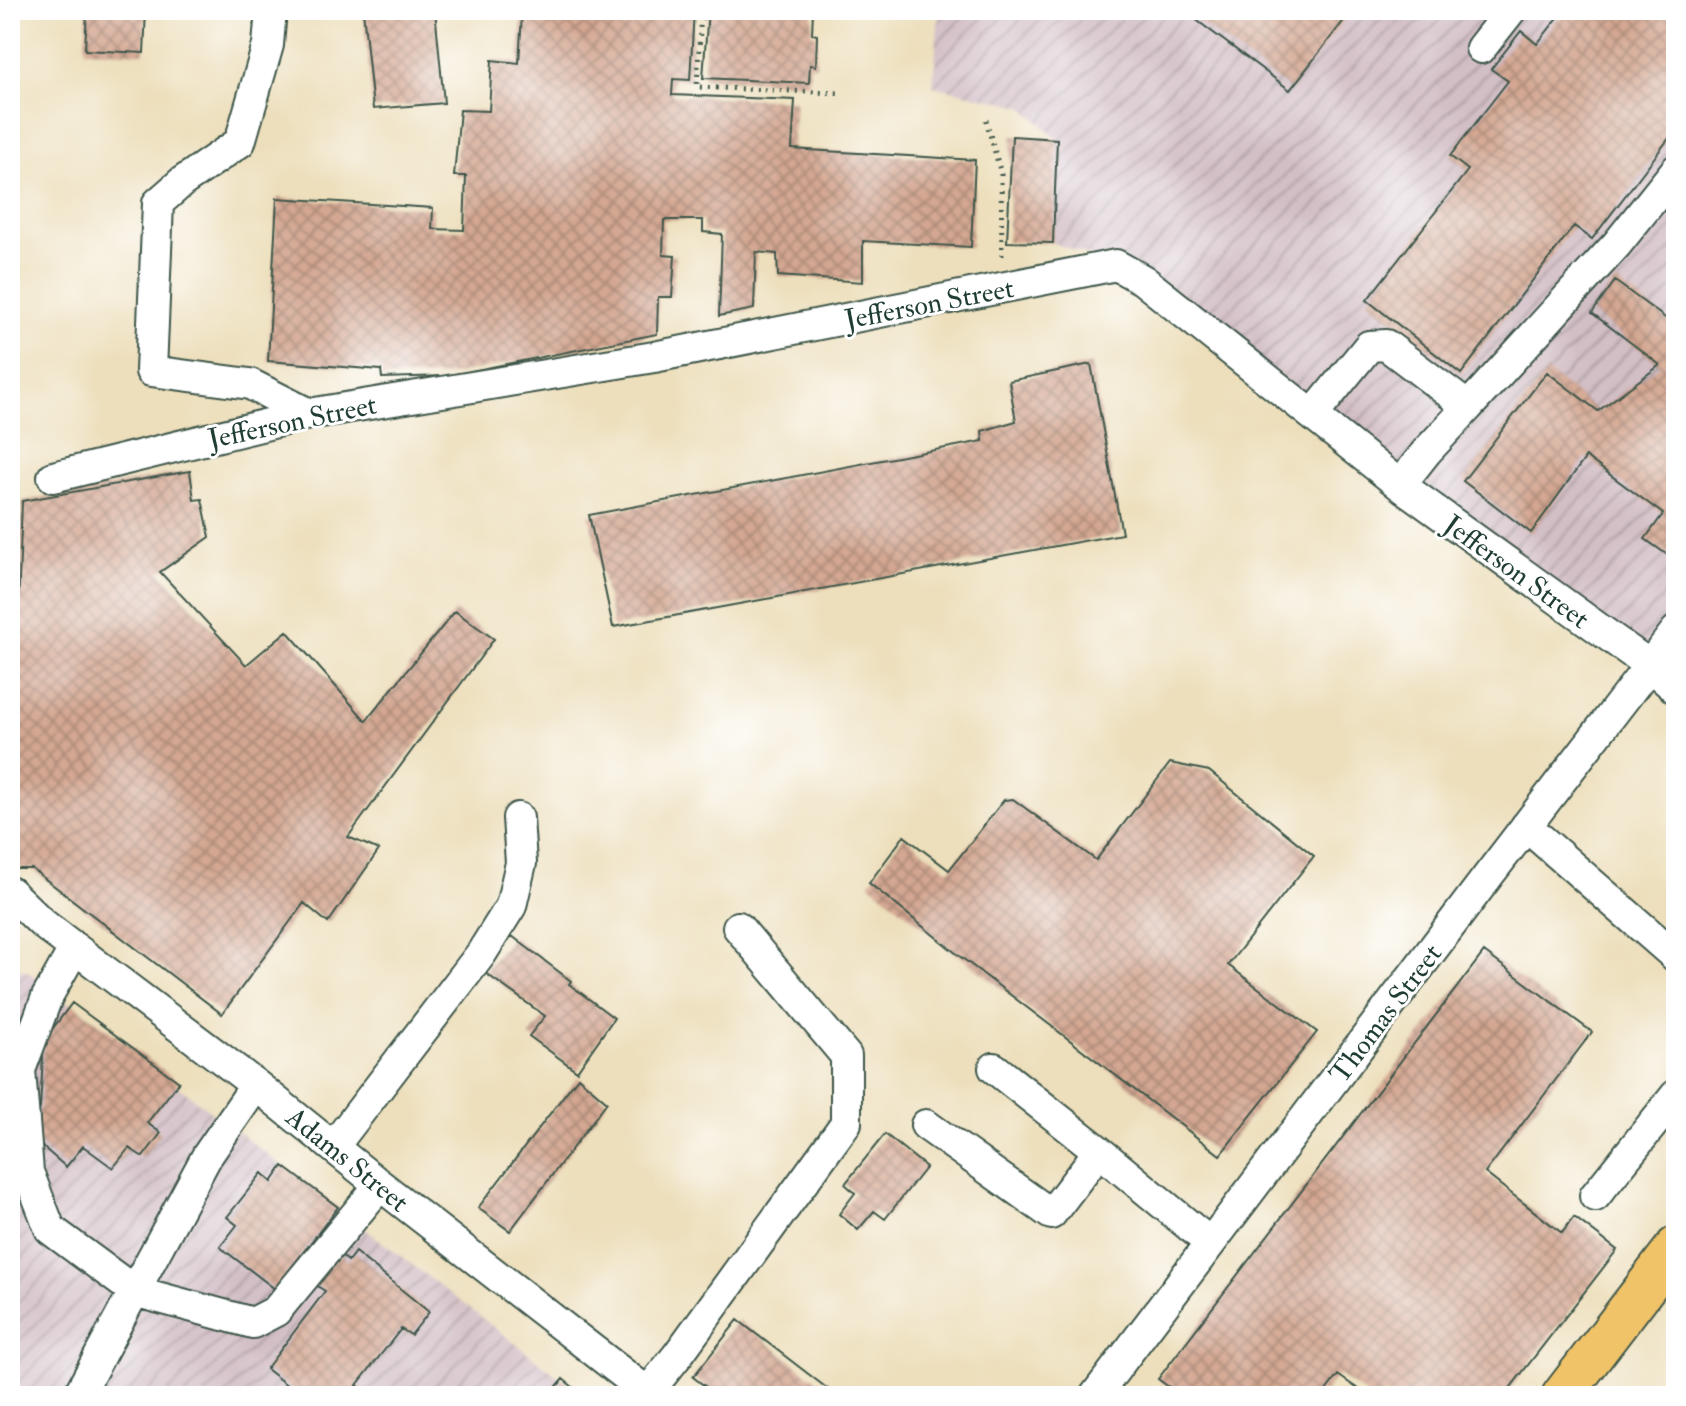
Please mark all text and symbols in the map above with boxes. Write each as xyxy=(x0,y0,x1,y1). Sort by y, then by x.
street label: Jefferson Street xyxy=(841,271,1017,338)
street label: Jefferson Street xyxy=(204,388,380,458)
street label: Jefferson Street xyxy=(1436,507,1596,637)
street label: Thomas Street xyxy=(1323,937,1450,1090)
street label: Adams Street xyxy=(278,1099,415,1220)

